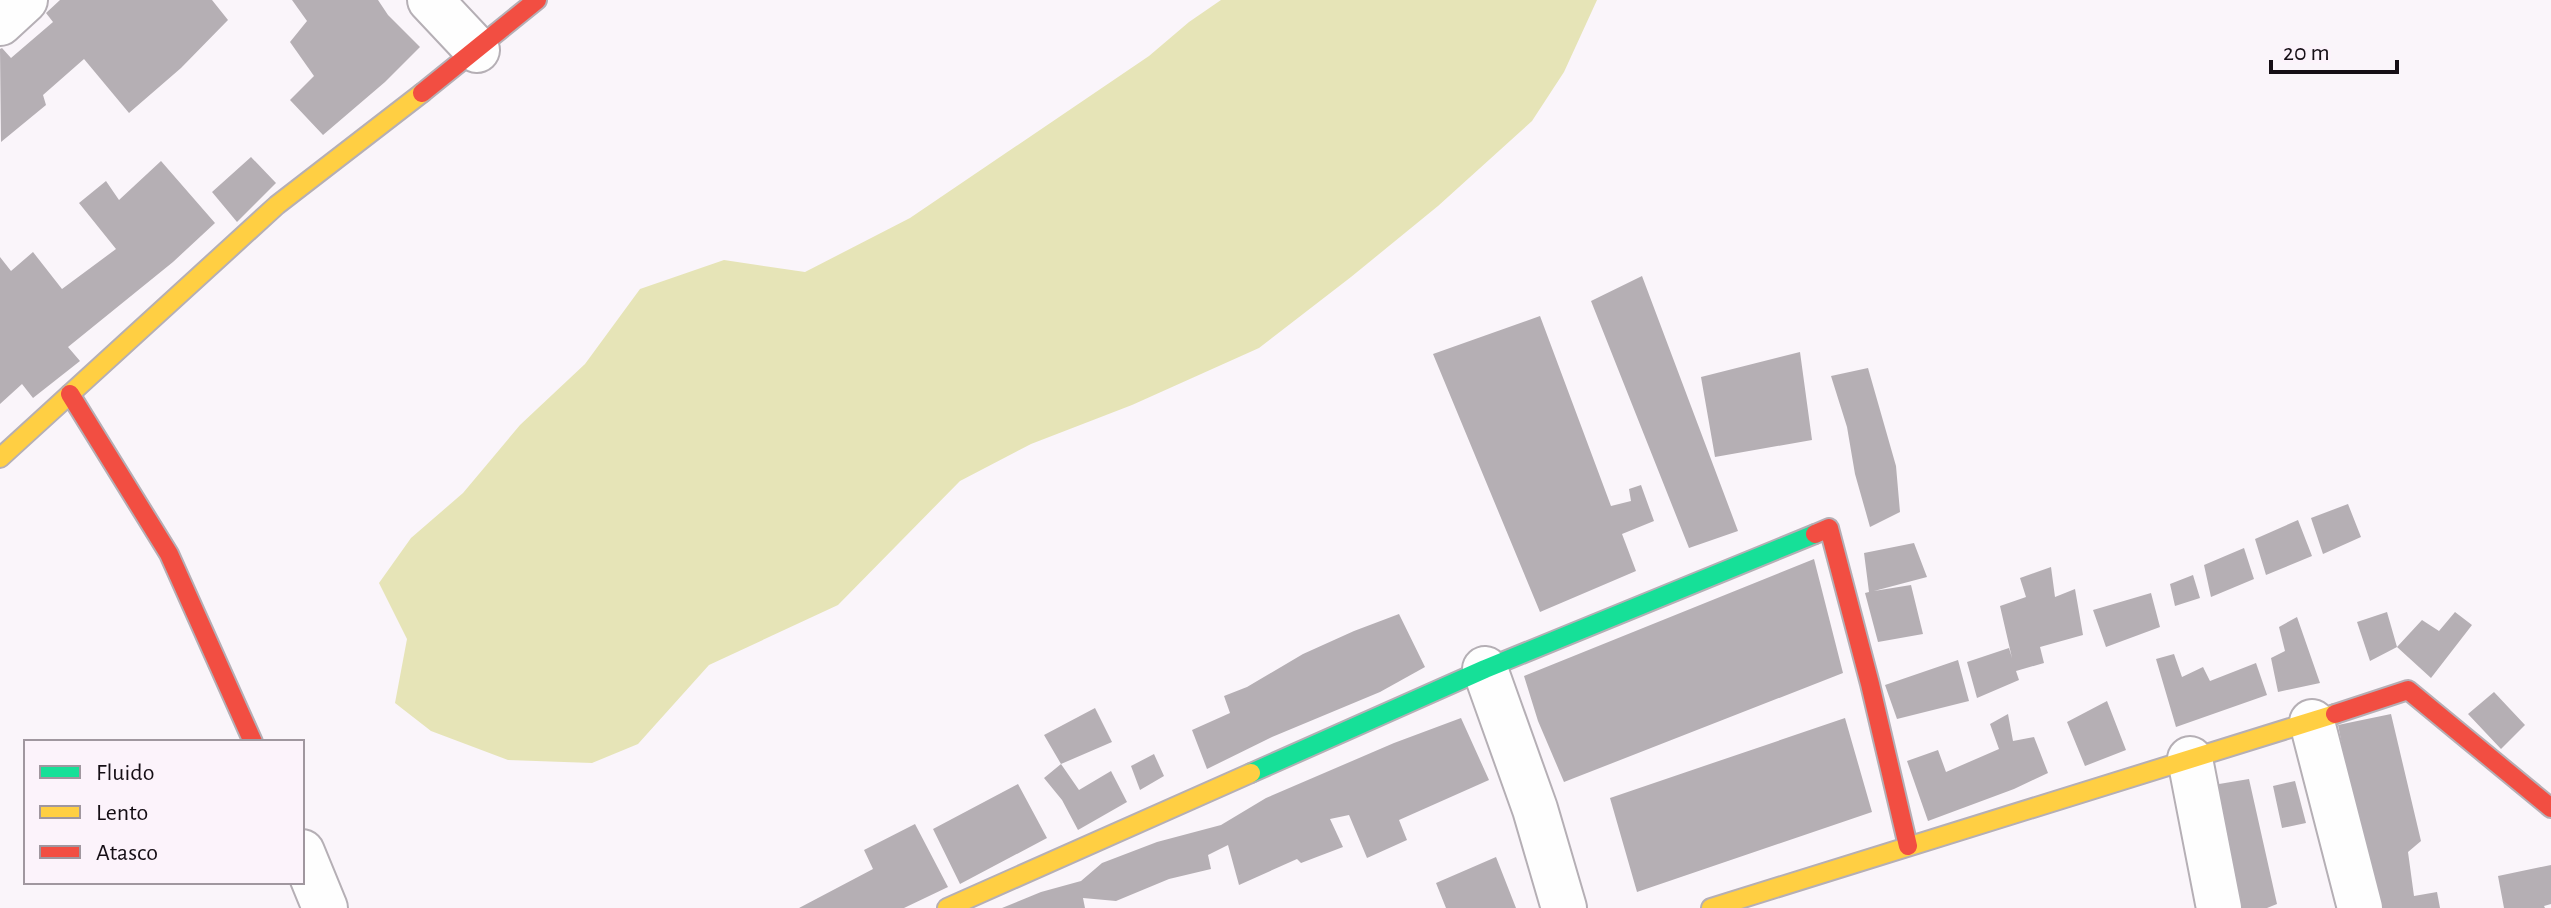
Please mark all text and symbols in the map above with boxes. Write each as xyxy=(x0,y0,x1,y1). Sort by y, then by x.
scale bar xyxy=(2271,24,2397,74)
text: 20 m xyxy=(2283,41,2330,65)
legend xyxy=(24,740,304,884)
text: Fluido xyxy=(96,761,155,785)
text: Lento xyxy=(96,801,148,825)
text: Atasco xyxy=(96,841,158,865)

